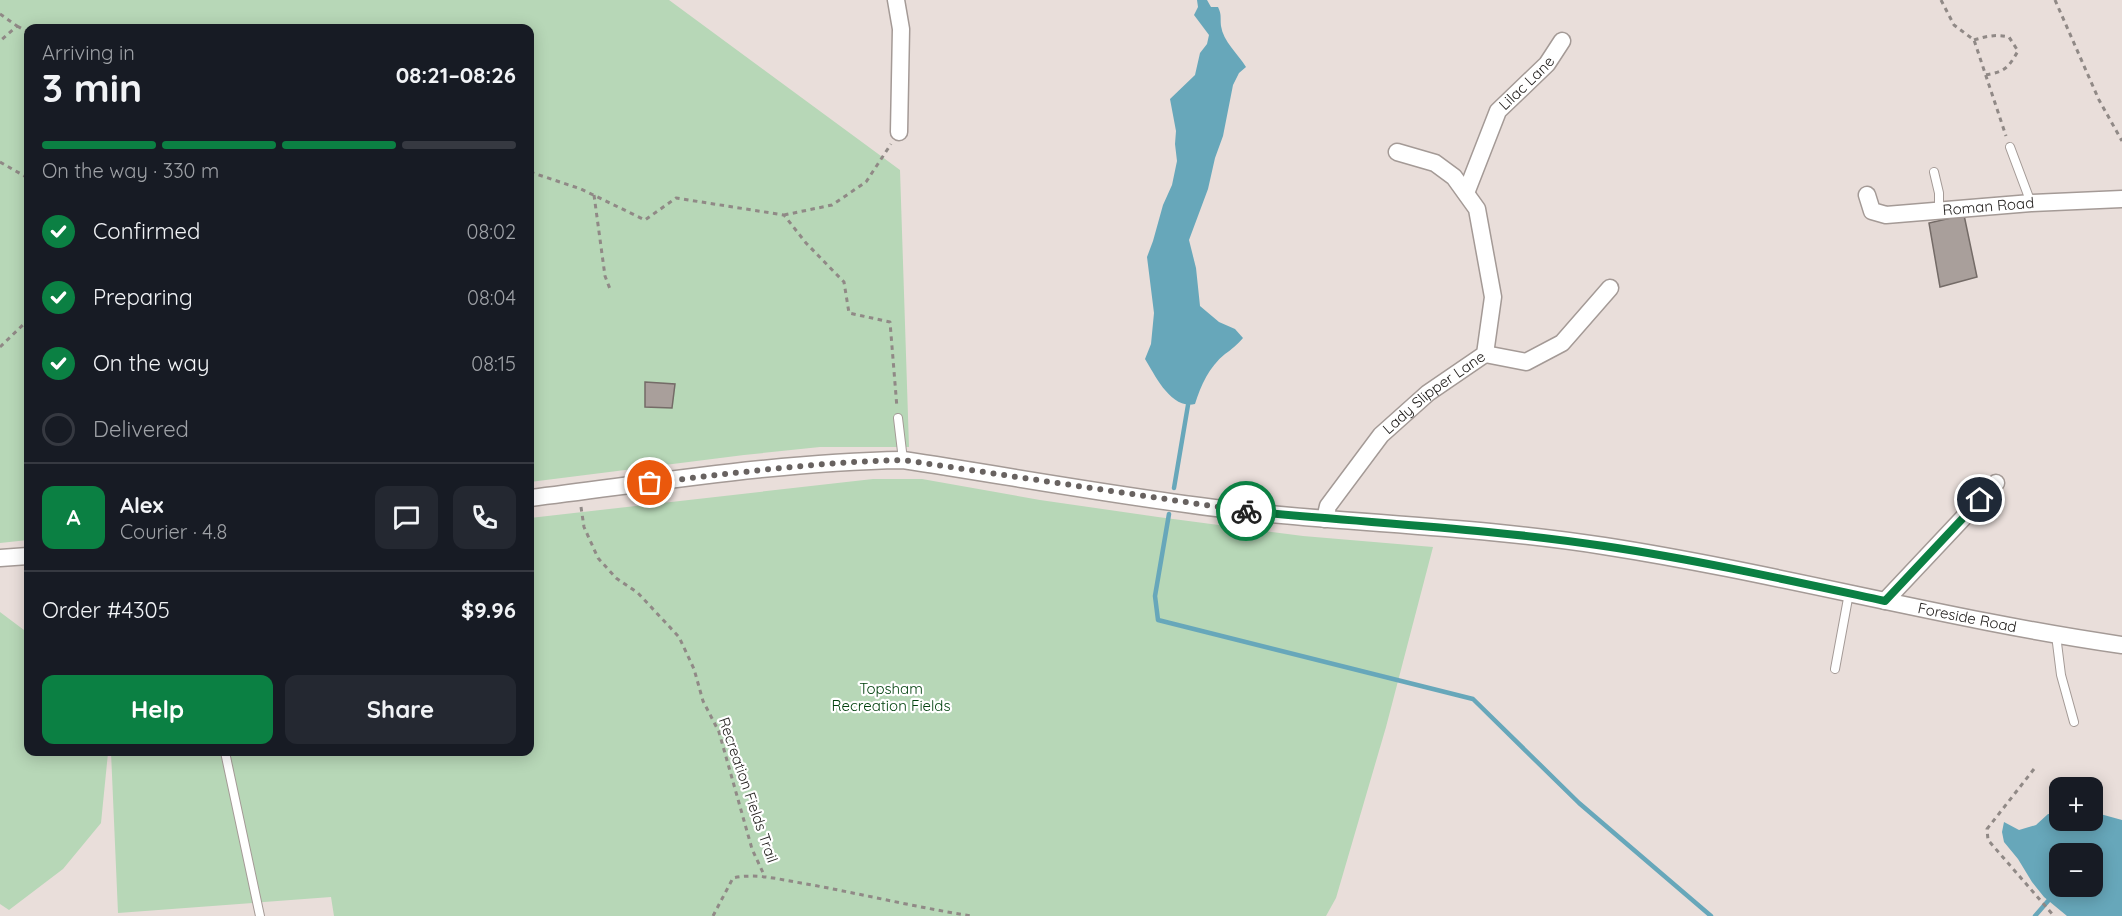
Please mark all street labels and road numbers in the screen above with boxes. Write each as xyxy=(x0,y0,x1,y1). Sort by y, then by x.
street label: Lilac Lane xyxy=(1495,53,1558,114)
street label: Roman Road xyxy=(1942,193,2035,219)
street label: Lady Slipper Lane xyxy=(1379,347,1489,438)
street label: Foreside Road xyxy=(1916,598,2018,636)
street label: Recreation Fields Trail xyxy=(715,715,782,865)

